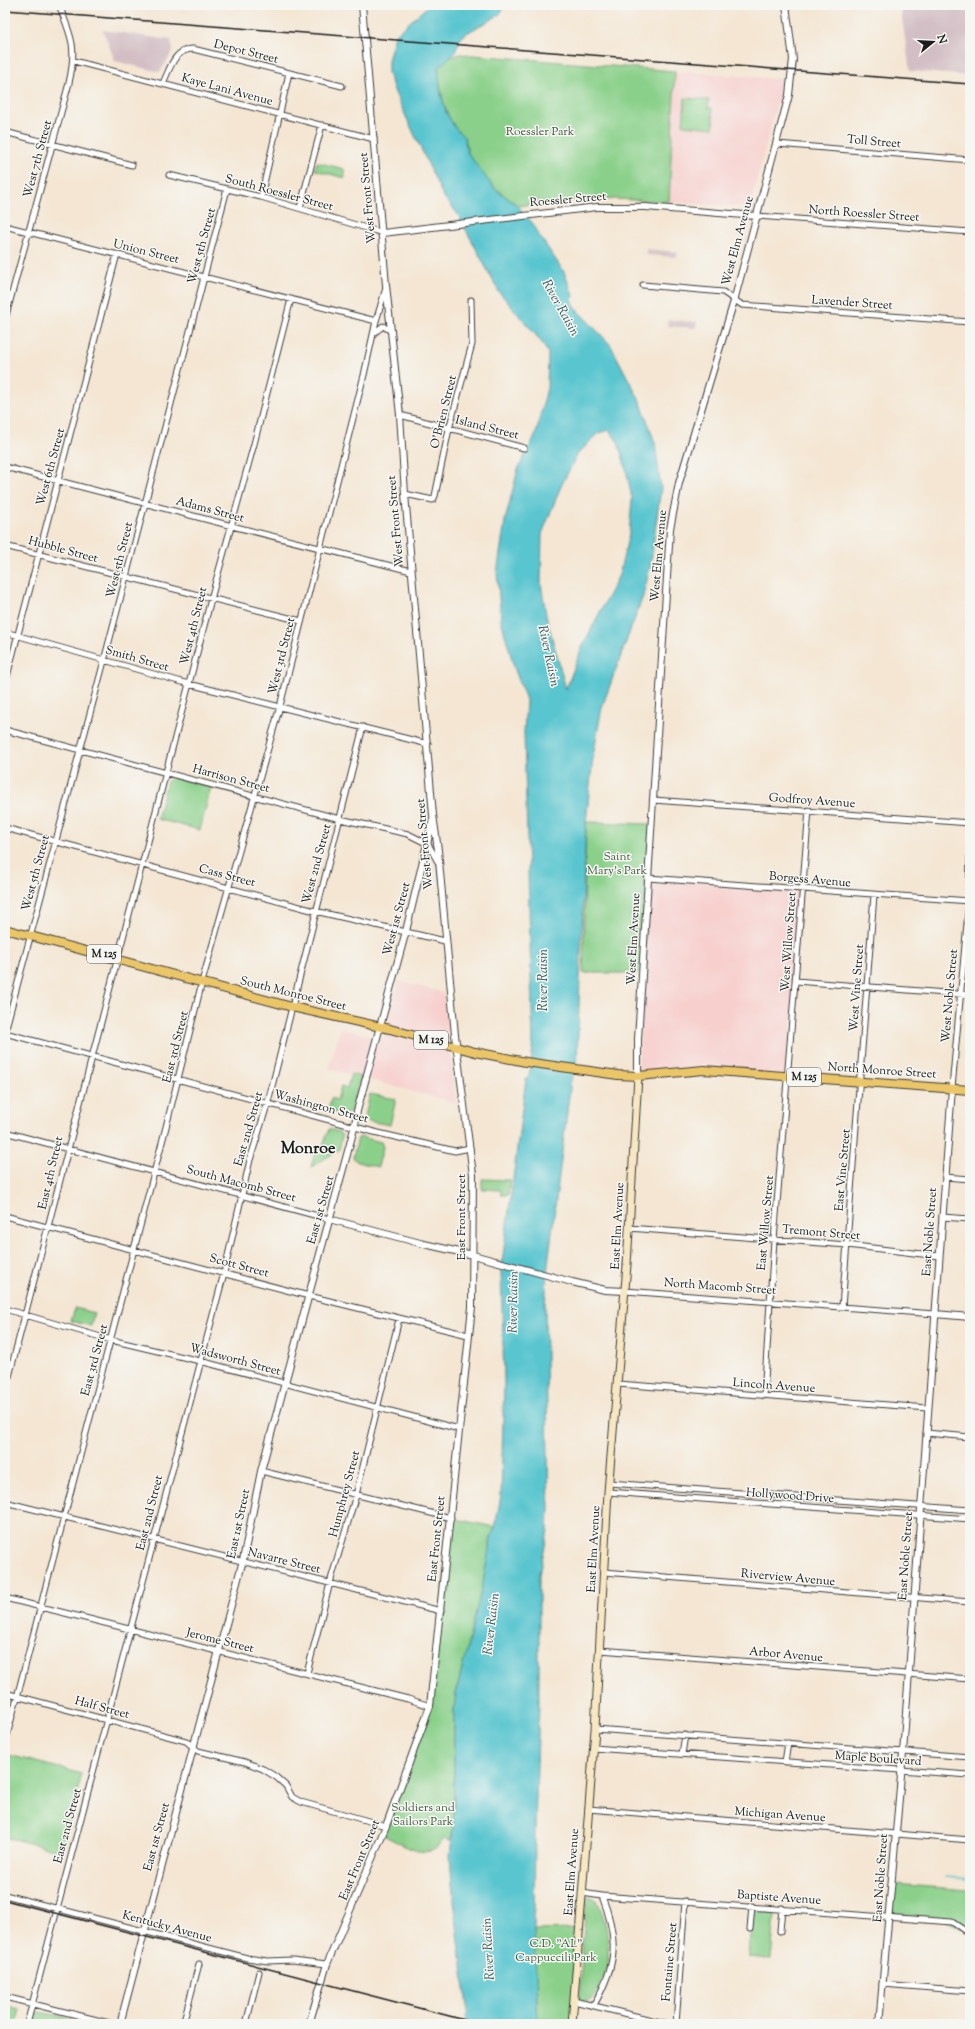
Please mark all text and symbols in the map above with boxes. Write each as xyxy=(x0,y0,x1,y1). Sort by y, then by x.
north arrow xyxy=(913,22,953,62)
text: N xyxy=(932,32,951,46)
street label: Depot Street xyxy=(212,35,280,69)
street label: Kaye Lani Avenue xyxy=(179,69,275,111)
street label: West 7th Street xyxy=(19,118,57,200)
park label: Roessler Park xyxy=(506,123,575,141)
street label: Toll Street xyxy=(846,131,902,153)
street label: West Front Street xyxy=(355,152,381,244)
street label: South Roessler Street xyxy=(223,170,335,216)
street label: Roessler Street xyxy=(529,188,607,212)
street label: West Elm Avenue xyxy=(717,194,759,288)
street label: North Roessler Street xyxy=(808,201,920,227)
street label: West 5th Street xyxy=(183,206,221,286)
street label: Union Street xyxy=(111,235,181,269)
water label: River Raisin xyxy=(537,276,583,340)
street label: Lavender Street xyxy=(811,291,893,315)
street label: O'Brien Street xyxy=(426,373,462,451)
street label: Island Street xyxy=(453,411,521,445)
street label: West 6th Street xyxy=(32,426,70,508)
street label: West Front Street xyxy=(383,475,409,567)
street label: Adams Street xyxy=(174,492,246,528)
street label: West Elm Avenue xyxy=(646,509,672,603)
street label: West 5th Street xyxy=(102,520,138,600)
street label: Hubble Street xyxy=(26,532,100,568)
street label: West 4th Street xyxy=(176,585,212,667)
street label: West 3rd Street xyxy=(264,616,300,696)
water label: River Raisin xyxy=(533,624,563,689)
street label: Smith Street xyxy=(103,641,171,677)
street label: Harrison Street xyxy=(190,760,272,798)
street label: Godfroy Avenue xyxy=(768,789,856,813)
street label: West Front Street xyxy=(412,798,438,890)
street label: West 2nd Street xyxy=(298,822,336,906)
street label: West 5th Street xyxy=(17,833,55,913)
park label: Saint Mary's Park xyxy=(587,848,647,880)
street label: Cass Street xyxy=(197,860,257,892)
street label: Borgess Avenue xyxy=(768,867,852,893)
street label: West 1st Street xyxy=(379,880,415,958)
street label: West Willow Street xyxy=(777,891,801,993)
street label: West Elm Avenue xyxy=(623,892,645,986)
street label: West Vine Street xyxy=(845,944,869,1032)
road number: M 125 xyxy=(87,945,121,963)
street label: West Noble Street xyxy=(937,948,963,1044)
water label: River Raisin xyxy=(535,949,553,1011)
street label: South Monroe Street xyxy=(238,972,348,1016)
street label: East 3rd Street xyxy=(158,1009,194,1085)
road number: M 125 xyxy=(414,1031,448,1049)
street label: North Monroe Street xyxy=(827,1058,937,1084)
road number: M 125 xyxy=(787,1068,821,1086)
street label: Washington Street xyxy=(272,1086,370,1128)
street label: East 2nd Street xyxy=(230,1089,268,1169)
street label: East Vine Street xyxy=(830,1128,856,1212)
street label: East 4th Street xyxy=(34,1135,68,1211)
district label: Monroe xyxy=(281,1138,336,1161)
street label: South Macomb Street xyxy=(184,1161,298,1207)
street label: East 1st Street xyxy=(303,1174,339,1246)
street label: East Front Street xyxy=(453,1174,471,1260)
street label: East Willow Street xyxy=(753,1175,779,1271)
street label: East Elm Avenue xyxy=(607,1182,629,1270)
street label: East Noble Street xyxy=(918,1187,942,1277)
street label: Tremont Street xyxy=(781,1221,861,1245)
street label: Scott Street xyxy=(207,1249,271,1283)
water label: River Raisin xyxy=(504,1271,524,1333)
street label: North Macomb Street xyxy=(663,1274,777,1300)
street label: East 3rd Street xyxy=(77,1322,113,1398)
street label: Wadsworth Street xyxy=(187,1339,283,1381)
street label: Lincoln Avenue xyxy=(732,1374,816,1398)
street label: Humphrey Street xyxy=(325,1449,365,1539)
street label: East 2nd Street xyxy=(132,1473,168,1553)
street label: Hollywood Drive xyxy=(745,1484,835,1508)
street label: East 1st Street xyxy=(223,1488,255,1560)
street label: East Front Street xyxy=(424,1495,450,1583)
street label: East Elm Avenue xyxy=(583,1505,605,1593)
street label: East Noble Street xyxy=(894,1511,918,1601)
street label: Navarre Street xyxy=(246,1543,322,1579)
street label: Riverview Avenue xyxy=(740,1565,836,1591)
water label: River Raisin xyxy=(479,1592,505,1656)
street label: Jerome Street xyxy=(183,1624,256,1658)
street label: Arbor Avenue xyxy=(748,1643,824,1667)
street label: Half Street xyxy=(73,1692,131,1724)
street label: Maple Boulevard xyxy=(834,1747,922,1771)
street label: East 2nd Street xyxy=(49,1786,87,1866)
park label: Soldiers and Sailors Park xyxy=(391,1799,455,1831)
street label: East 1st Street xyxy=(139,1801,175,1873)
street label: Michigan Avenue xyxy=(734,1803,827,1827)
street label: East Front Street xyxy=(335,1817,385,1903)
street label: East Elm Avenue xyxy=(560,1827,584,1916)
street label: East Noble Street xyxy=(869,1833,893,1923)
street label: Baptiste Avenue xyxy=(736,1886,822,1910)
street label: Kentucky Avenue xyxy=(120,1906,214,1948)
water label: River Raisin xyxy=(478,1917,500,1981)
street label: Fontaine Street xyxy=(658,1922,682,2002)
park label: C.D. "AL" Cappuccili Park xyxy=(515,1935,597,1967)

